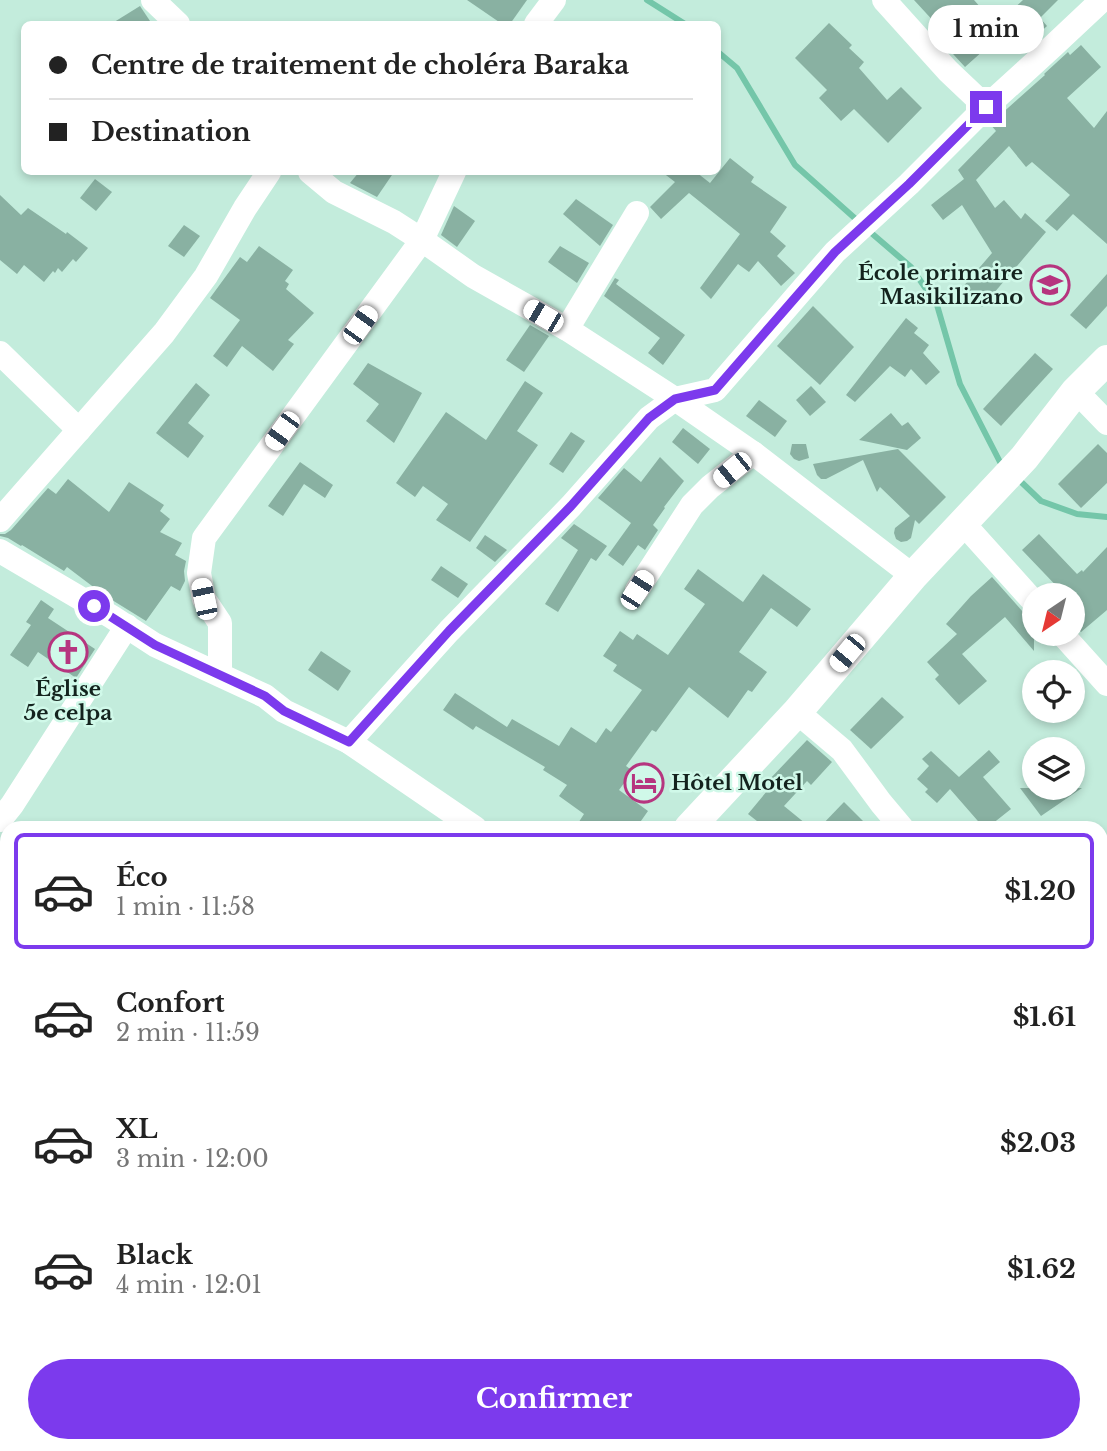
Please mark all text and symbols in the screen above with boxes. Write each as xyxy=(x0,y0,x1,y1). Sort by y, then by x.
callout: 1 min xyxy=(928,6,1044,55)
text: 1 min xyxy=(953,15,1019,43)
text: Centre de traitement de choléra Baraka xyxy=(91,49,629,81)
route end xyxy=(970,91,1002,123)
text: Destination xyxy=(91,116,251,148)
place label: École primaire Masikilizano xyxy=(858,260,1023,310)
school or university icon: École primaire Masikilizano xyxy=(1029,264,1071,306)
car xyxy=(520,296,567,336)
car xyxy=(340,302,381,348)
car xyxy=(262,408,303,454)
car xyxy=(710,449,755,491)
car xyxy=(617,567,658,613)
car xyxy=(190,576,219,622)
north arrow xyxy=(1022,583,1085,646)
map controls xyxy=(1022,583,1085,800)
route start xyxy=(78,590,110,622)
car xyxy=(826,630,869,676)
church icon: Église 5e celpa xyxy=(47,631,89,673)
button: locate xyxy=(1022,660,1085,723)
place label: Église 5e celpa xyxy=(24,676,112,726)
button: layers xyxy=(1022,737,1085,800)
hotel icon: Hôtel Motel xyxy=(623,762,665,804)
place label: Hôtel Motel xyxy=(671,770,803,796)
icon: car xyxy=(32,860,95,923)
text: Éco xyxy=(116,861,168,893)
text: $1.20 xyxy=(1005,875,1076,907)
text: 1 min · 11:58 xyxy=(116,893,255,921)
icon: car xyxy=(32,986,95,1049)
text: Confort xyxy=(116,987,225,1019)
text: $1.61 xyxy=(1013,1001,1076,1033)
text: 2 min · 11:59 xyxy=(116,1019,260,1047)
icon: car xyxy=(32,1112,95,1175)
text: XL xyxy=(116,1113,158,1145)
text: $2.03 xyxy=(1000,1127,1076,1159)
text: 3 min · 12:00 xyxy=(116,1145,269,1173)
icon: car xyxy=(32,1238,95,1301)
text: Black xyxy=(116,1239,193,1271)
text: $1.62 xyxy=(1007,1253,1076,1285)
text: 4 min · 12:01 xyxy=(116,1271,262,1299)
button: Confirmer xyxy=(28,1359,1080,1439)

